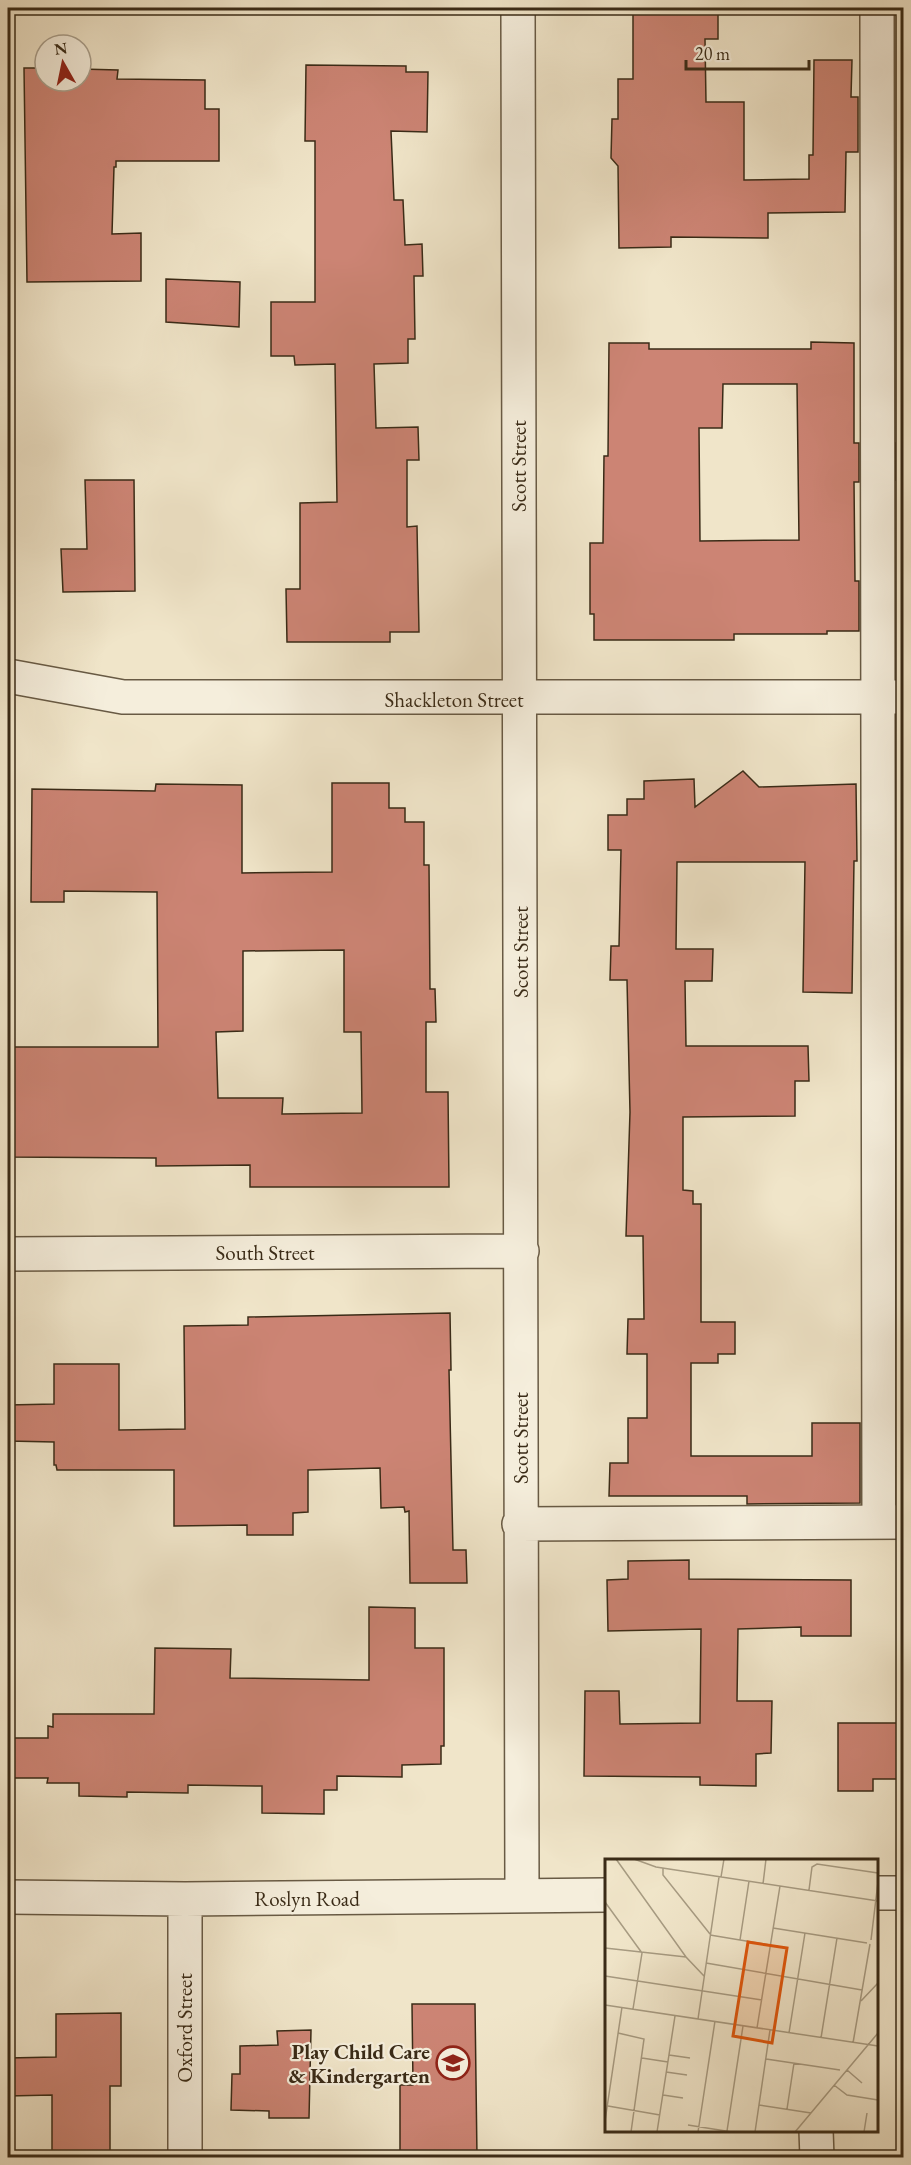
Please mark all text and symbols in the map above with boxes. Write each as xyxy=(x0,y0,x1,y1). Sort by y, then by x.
north arrow xyxy=(33,33,93,93)
scale bar xyxy=(686,33,809,71)
text: N xyxy=(53,37,69,60)
text: 20 m xyxy=(695,42,730,65)
street label: Scott Street xyxy=(505,420,532,512)
street label: Shackleton Street xyxy=(385,686,524,713)
street label: Scott Street xyxy=(507,906,534,998)
street label: South Street xyxy=(216,1239,315,1266)
street label: Scott Street xyxy=(507,1392,534,1484)
inset map xyxy=(605,1859,878,2132)
street label: Roslyn Road xyxy=(254,1885,360,1912)
street label: Oxford Street xyxy=(171,1973,198,2083)
place label: Play Child Care & Kindergarten xyxy=(289,2038,430,2089)
school or university icon: Play Child Care & Kindergarten xyxy=(435,2045,471,2081)

